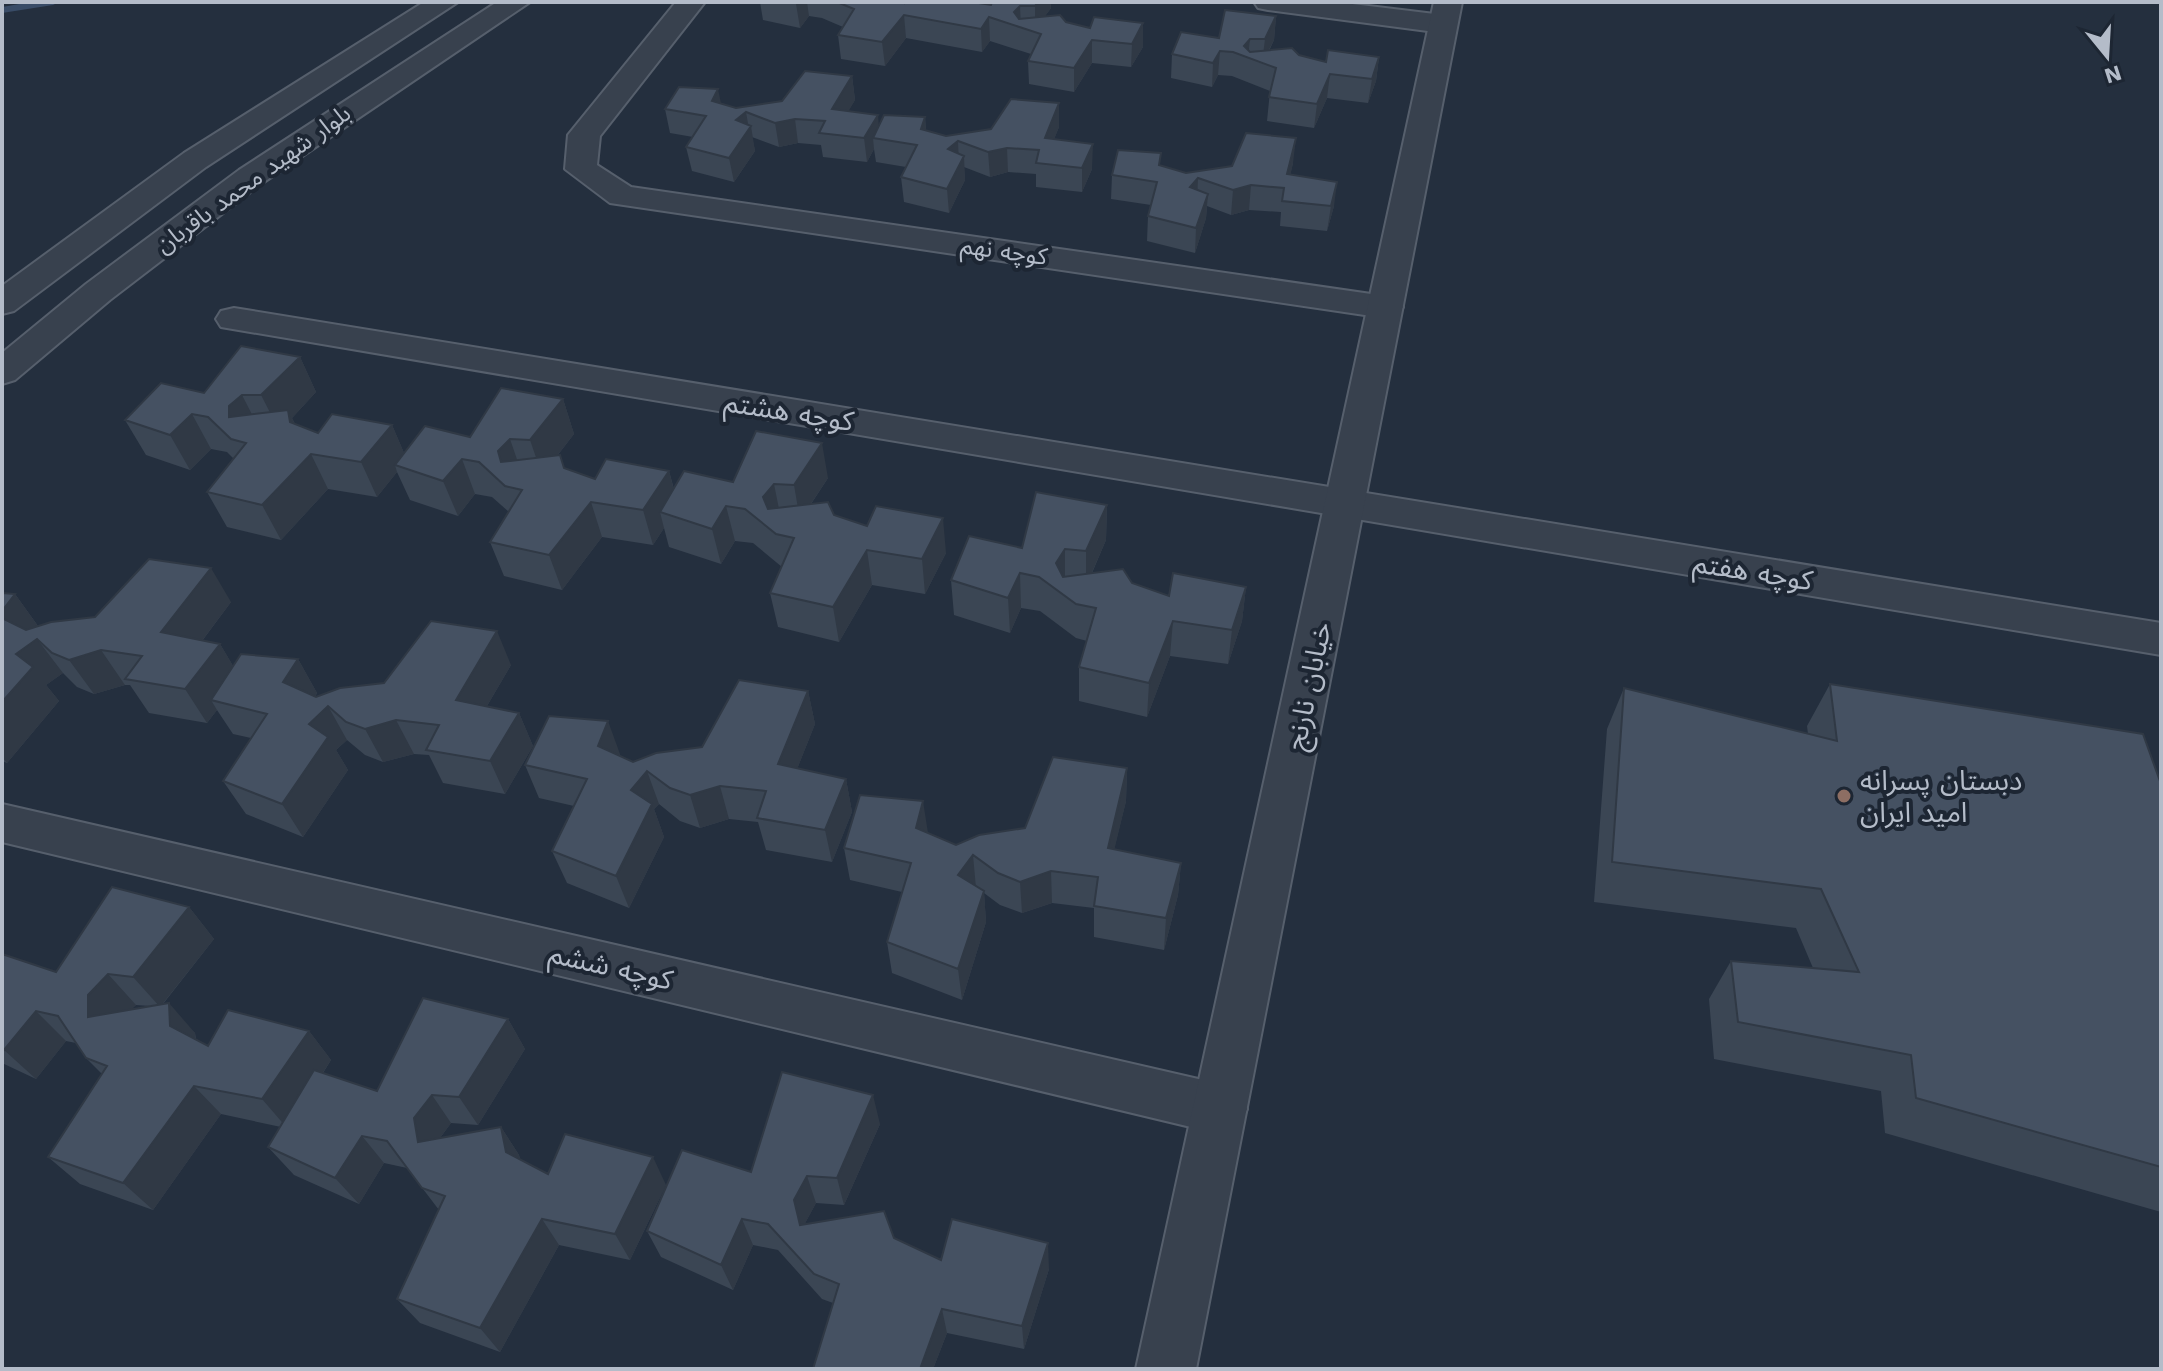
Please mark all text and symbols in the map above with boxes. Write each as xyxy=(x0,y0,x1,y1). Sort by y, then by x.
north arrow xyxy=(2067,16,2147,96)
text: N xyxy=(2101,60,2125,89)
street label: بلوار شهید محمد باقربان xyxy=(150,99,356,259)
street label: کوچه نهم xyxy=(958,231,1050,274)
street label: کوچه هشتم xyxy=(721,385,856,443)
street label: کوچه هفتم xyxy=(1690,546,1815,602)
street label: خیابان نارنج xyxy=(1279,619,1342,754)
place label: دبستان پسرانه امید ایران xyxy=(1860,764,2022,829)
marker: دبستان پسرانه امید ایران xyxy=(1835,787,1853,805)
street label: کوچه ششم xyxy=(545,936,676,1002)

